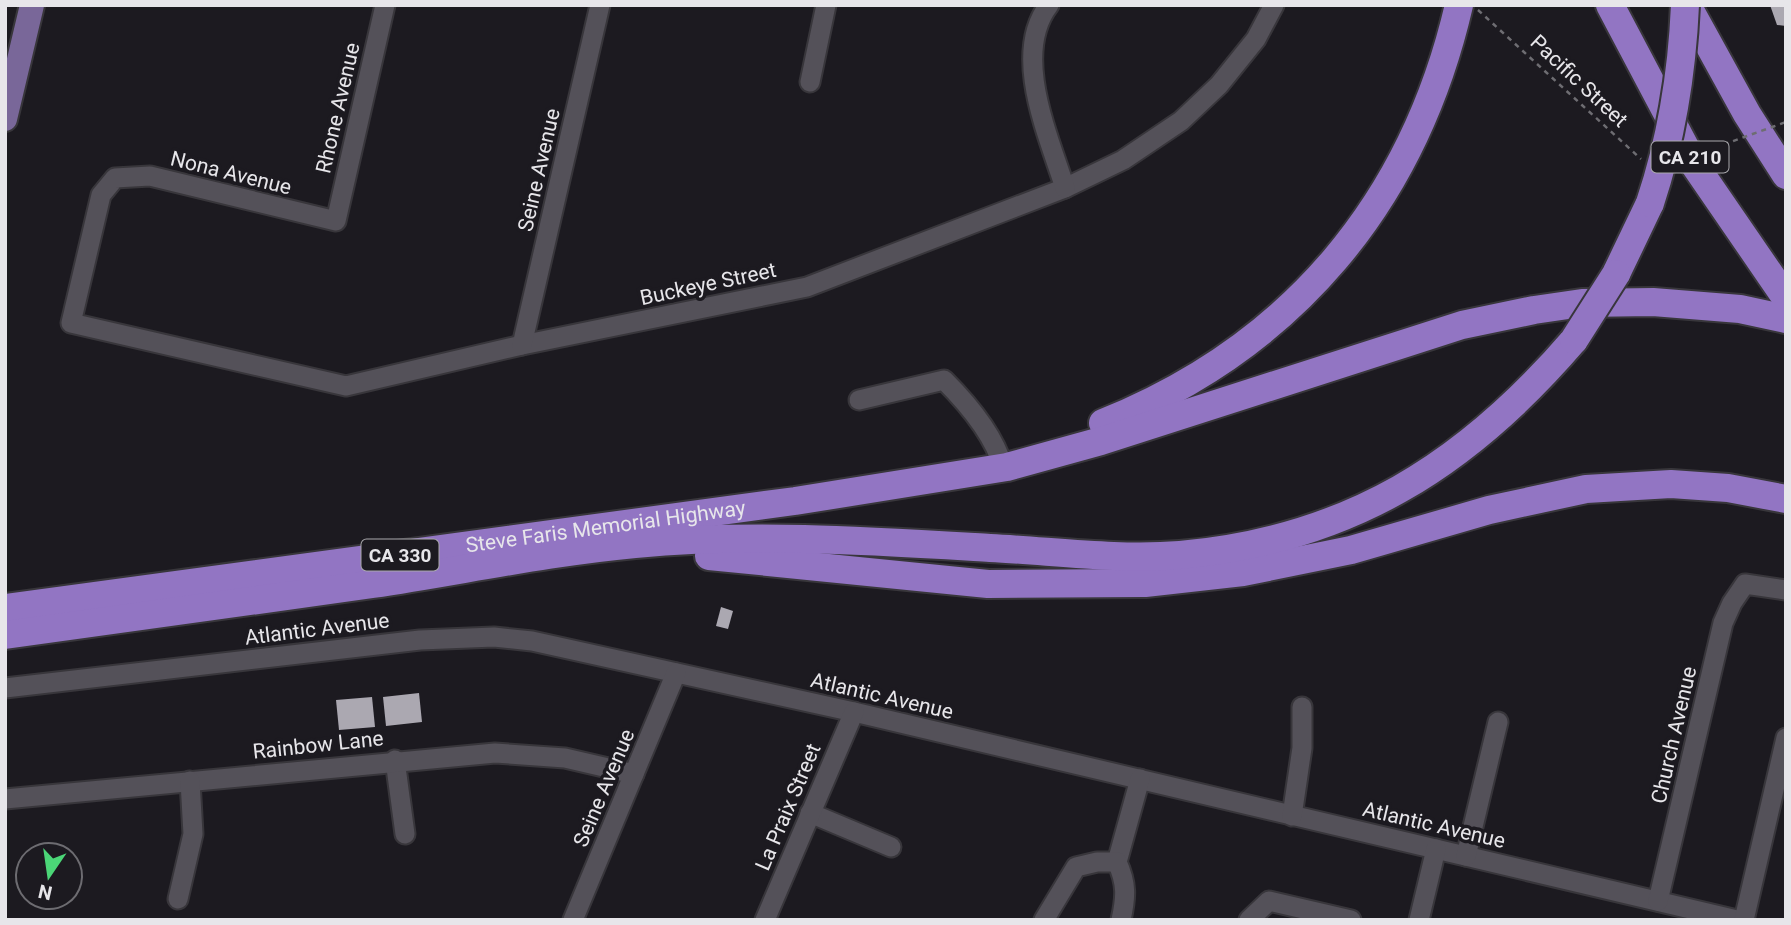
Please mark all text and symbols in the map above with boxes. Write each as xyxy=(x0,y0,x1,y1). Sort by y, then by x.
street label: Pacific Street xyxy=(1526,30,1633,132)
street label: Rhone Avenue xyxy=(311,40,365,176)
street label: Seine Avenue xyxy=(513,106,565,234)
road number: CA 210 xyxy=(1652,141,1728,172)
street label: Nona Avenue xyxy=(168,146,294,200)
street label: Buckeye Street xyxy=(638,258,778,310)
street label: Steve Faris Memorial Highway xyxy=(464,496,747,557)
road number: CA 330 xyxy=(362,540,438,570)
street label: Atlantic Avenue xyxy=(243,608,391,650)
street label: Church Avenue xyxy=(1647,664,1701,806)
street label: Atlantic Avenue xyxy=(808,668,956,724)
street label: Rainbow Lane xyxy=(251,726,385,764)
street label: Seine Avenue xyxy=(568,726,640,850)
street label: La Praix Street xyxy=(750,740,826,874)
street label: Atlantic Avenue xyxy=(1360,797,1508,853)
north arrow xyxy=(14,841,84,911)
text: N xyxy=(36,879,54,905)

